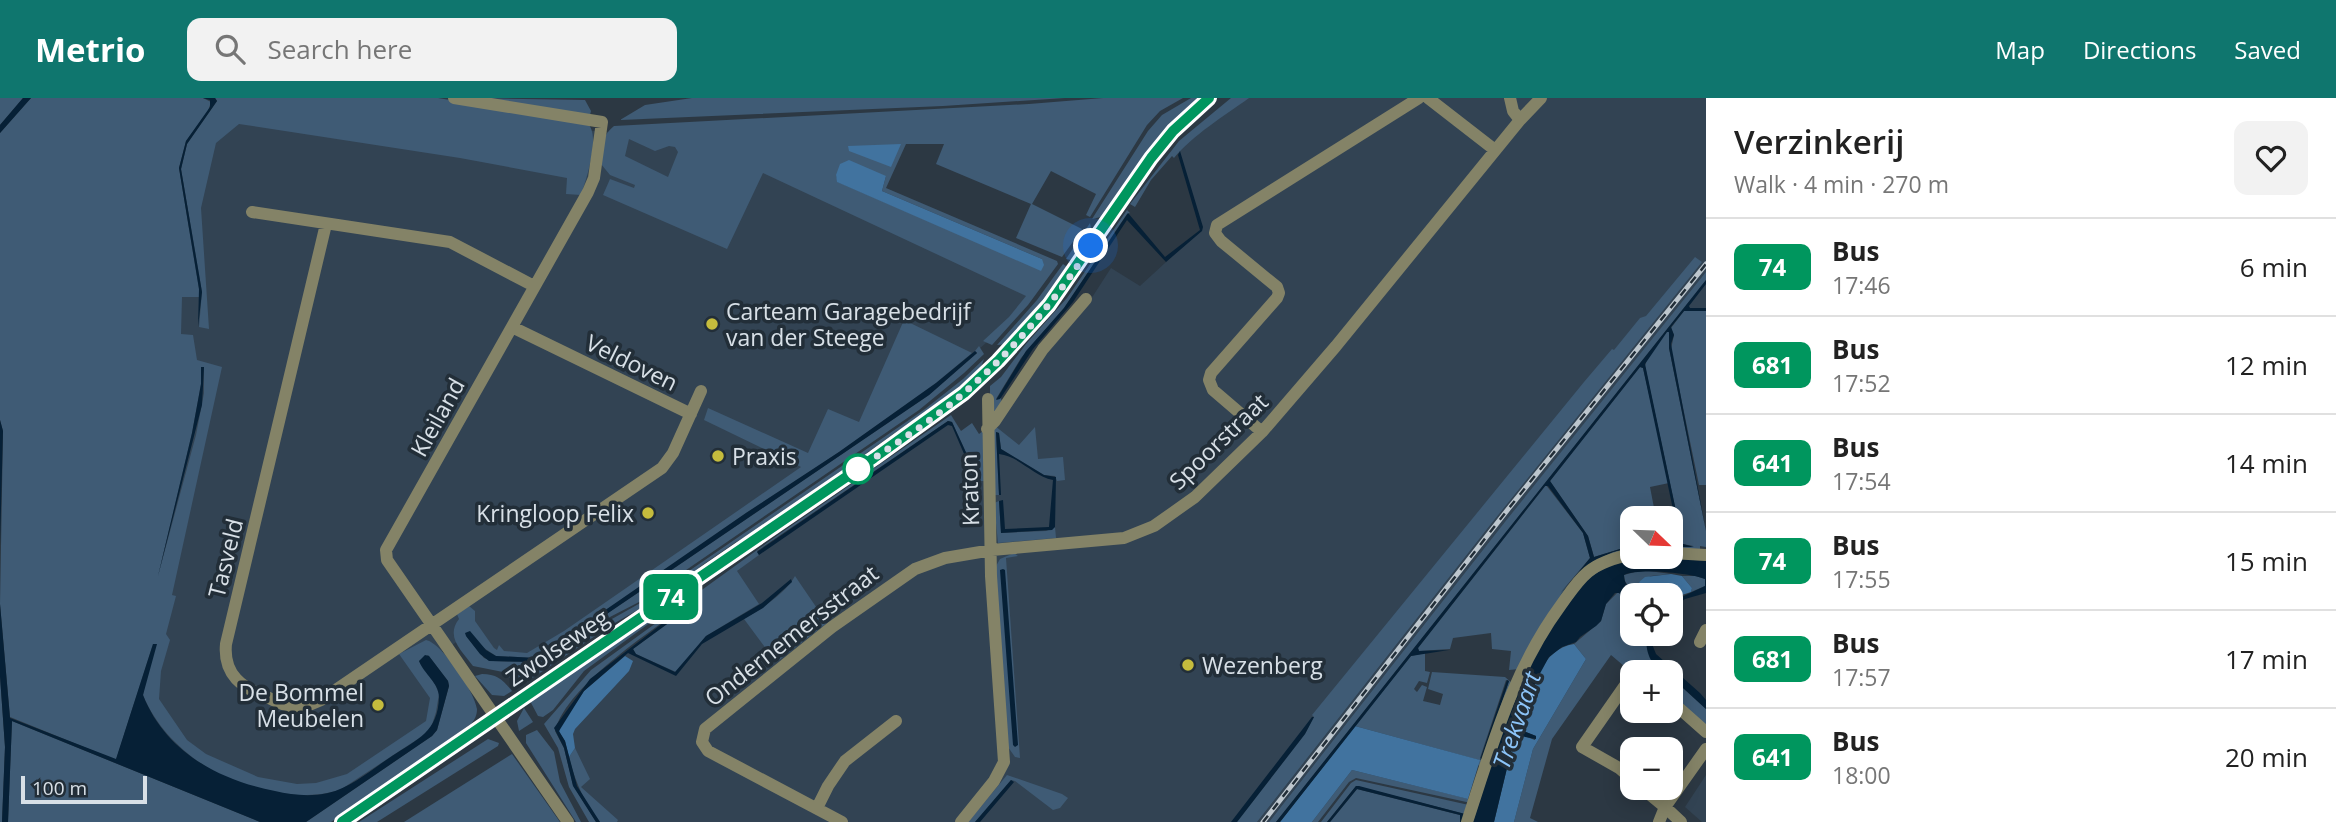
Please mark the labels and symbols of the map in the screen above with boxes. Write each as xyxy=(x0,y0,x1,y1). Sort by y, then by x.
your location xyxy=(1073,228,1108,263)
place label: Carteam Garagebedrijf van der Steege xyxy=(726,295,972,353)
marker: Carteam Garagebedrijf van der Steege xyxy=(704,316,720,332)
street label: Veldoven xyxy=(581,326,683,398)
street label: Kleiland xyxy=(402,372,472,462)
street label: Spoorstraat xyxy=(1162,386,1274,496)
place label: Praxis xyxy=(732,440,797,472)
marker: Praxis xyxy=(710,448,726,464)
street label: Kraton xyxy=(952,453,986,527)
unlabelled marker xyxy=(843,454,873,484)
place label: Kringloop Felix xyxy=(476,497,634,529)
marker: Kringloop Felix xyxy=(640,505,656,521)
north arrow xyxy=(1620,506,1684,569)
street label: Tasveld xyxy=(200,515,250,601)
street label: Ondernemersstraat xyxy=(698,557,884,713)
line badge: 74 xyxy=(640,574,702,620)
street label: Zwolseweg xyxy=(499,601,615,693)
place label: Wezenberg xyxy=(1202,649,1323,681)
marker: Wezenberg xyxy=(1180,657,1196,673)
water label: Trekvaart xyxy=(1484,666,1548,773)
place label: De Bommel Meubelen xyxy=(238,676,364,734)
marker: De Bommel Meubelen xyxy=(370,697,386,713)
scale bar xyxy=(21,773,147,805)

